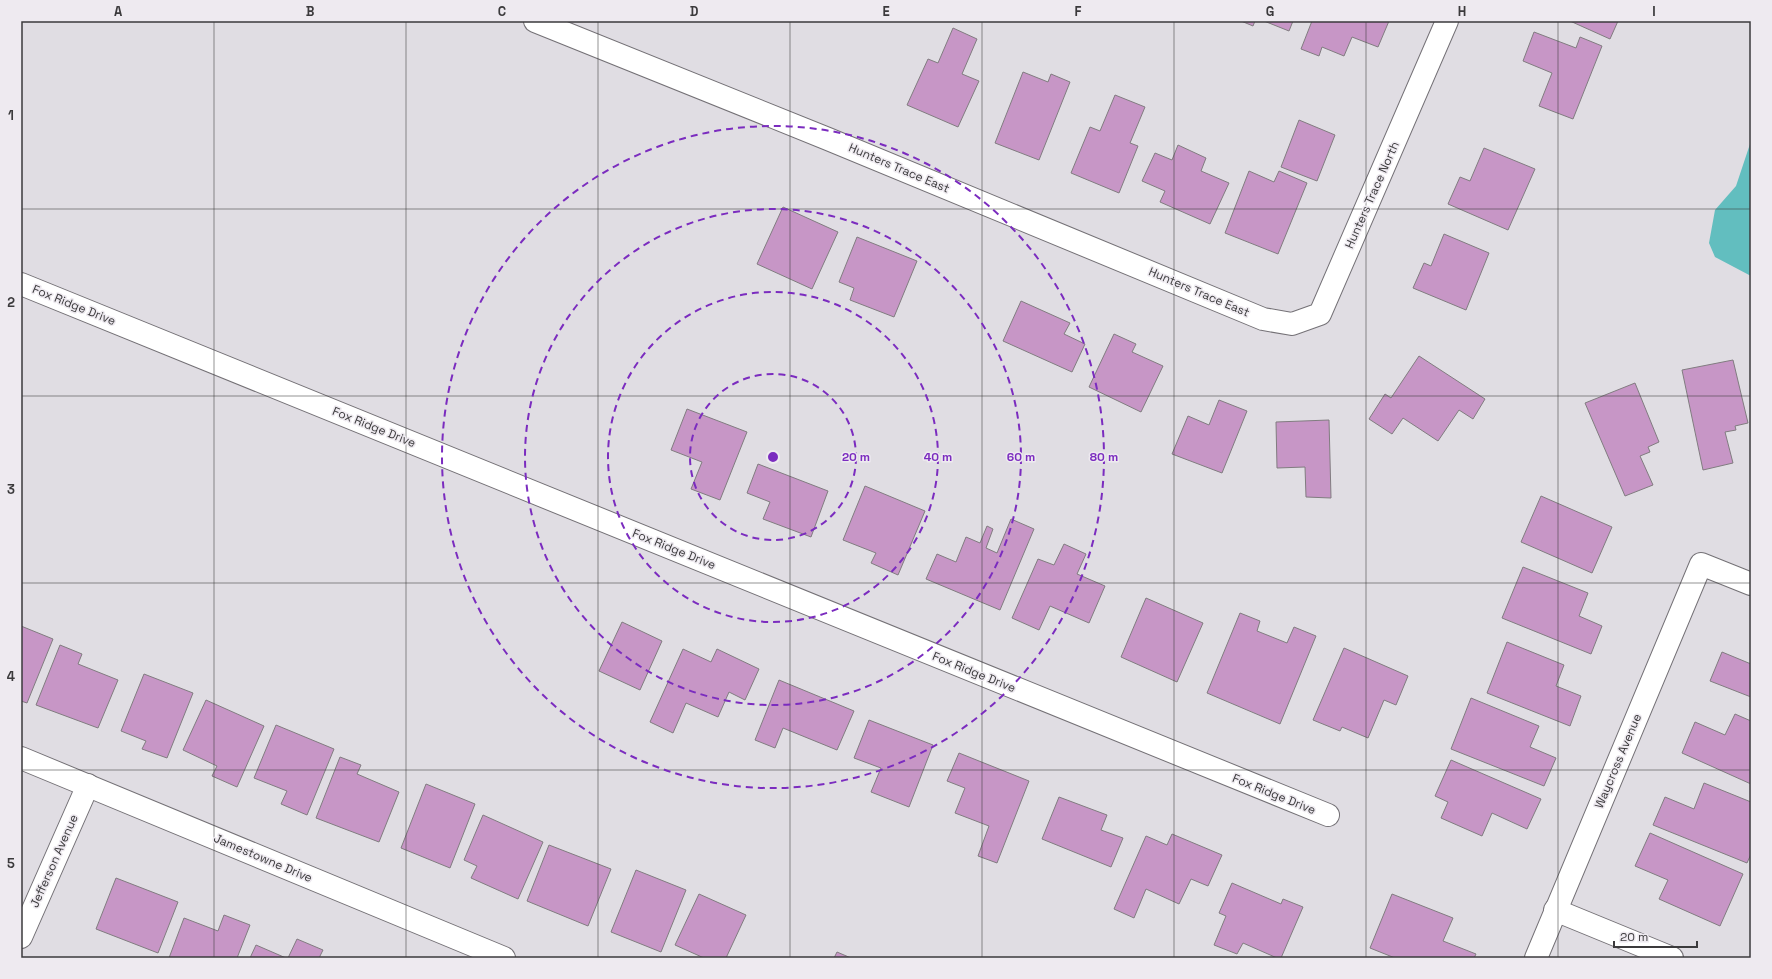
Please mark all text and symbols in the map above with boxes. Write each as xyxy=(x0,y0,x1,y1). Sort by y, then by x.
text: A xyxy=(114,3,123,20)
text: B xyxy=(306,3,315,20)
text: C xyxy=(498,3,506,20)
text: D xyxy=(690,3,699,20)
text: E xyxy=(882,3,890,20)
text: F xyxy=(1075,3,1082,20)
text: G xyxy=(1266,3,1274,20)
text: H xyxy=(1458,3,1466,20)
text: I xyxy=(1652,3,1656,20)
text: 1 xyxy=(8,107,14,124)
street label: Hunters Trace East xyxy=(846,139,952,197)
street label: Hunters Trace North xyxy=(1341,139,1403,251)
street label: Hunters Trace East xyxy=(1146,263,1252,321)
street label: Fox Ridge Drive xyxy=(30,281,118,329)
text: 2 xyxy=(7,294,15,311)
street label: Fox Ridge Drive xyxy=(330,403,418,451)
text: 20 m xyxy=(842,449,870,465)
text: 40 m xyxy=(924,449,952,465)
text: 60 m xyxy=(1007,449,1035,465)
text: 80 m xyxy=(1090,449,1118,465)
centre of rings xyxy=(766,450,780,464)
text: 3 xyxy=(7,481,15,498)
street label: Fox Ridge Drive xyxy=(630,525,718,573)
street label: Fox Ridge Drive xyxy=(930,648,1018,696)
text: 4 xyxy=(7,668,15,685)
street label: Waycross Avenue xyxy=(1591,711,1645,811)
street label: Fox Ridge Drive xyxy=(1230,770,1318,818)
street label: Jefferson Avenue xyxy=(26,812,82,910)
street label: Jamestowne Drive xyxy=(211,830,315,886)
text: 5 xyxy=(7,855,15,872)
scale bar xyxy=(1614,923,1697,949)
text: 20 m xyxy=(1620,929,1648,945)

